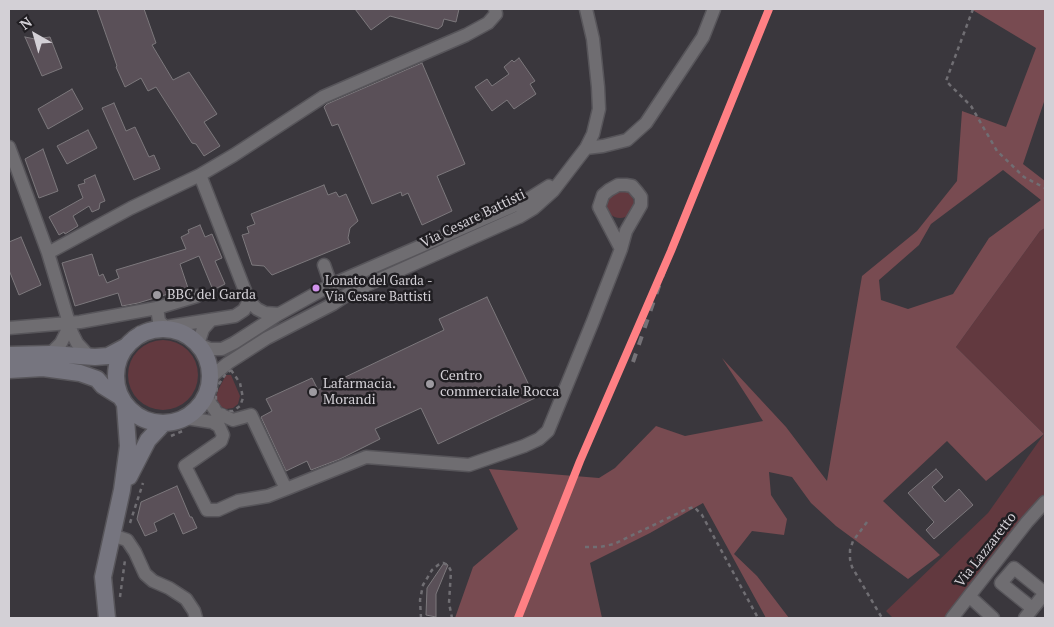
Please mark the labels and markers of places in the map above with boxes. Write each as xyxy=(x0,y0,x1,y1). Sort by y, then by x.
place label: Lonato del Garda - Via Cesare Battisti xyxy=(325,273,433,304)
marker: Lonato del Garda - Via Cesare Battisti xyxy=(311,283,321,293)
place label: BBC del Garda xyxy=(167,287,256,303)
marker: BBC del Garda xyxy=(151,289,163,301)
place label: Centro commerciale Rocca xyxy=(440,368,559,401)
place label: Lafarmacia. Morandi xyxy=(323,376,396,408)
marker: Centro commerciale Rocca xyxy=(424,378,436,390)
marker: Lafarmacia. Morandi xyxy=(307,386,319,398)

